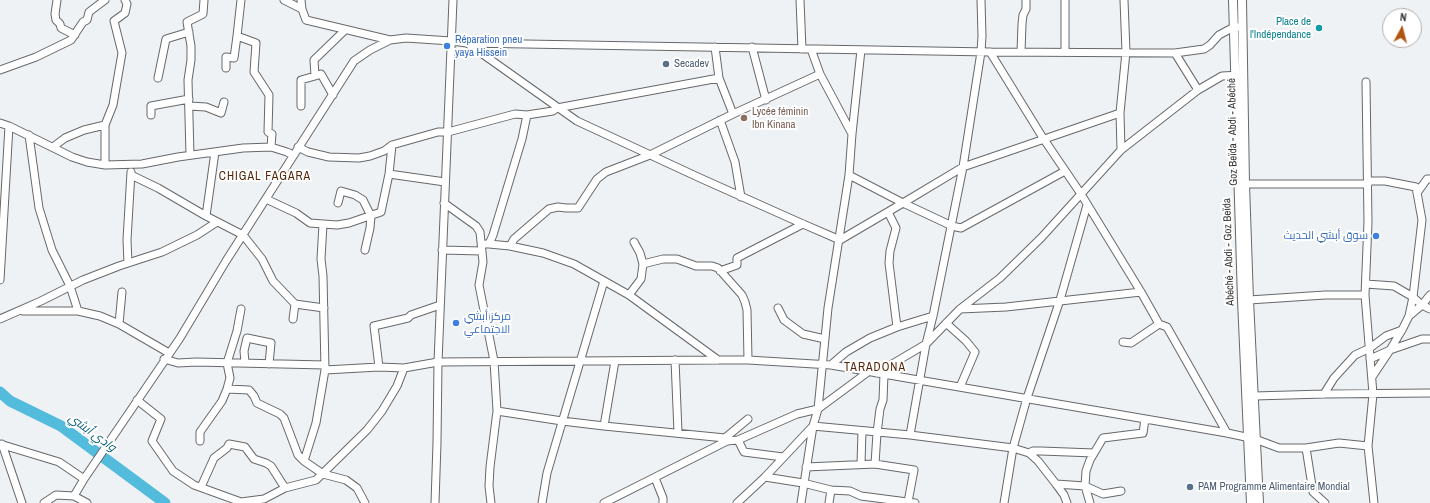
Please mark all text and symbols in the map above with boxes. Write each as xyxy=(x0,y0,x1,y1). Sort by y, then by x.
north arrow xyxy=(1382,8,1422,48)
text: N xyxy=(1399,10,1407,24)
place label: Place de l'Indépendance xyxy=(1250,15,1311,41)
marker: Place de l'Indépendance xyxy=(1314,23,1324,33)
place label: Réparation pneu yaya Hissein xyxy=(455,33,522,59)
marker: Réparation pneu yaya Hissein xyxy=(442,41,452,51)
place label: Secadev xyxy=(674,57,709,71)
marker: Secadev xyxy=(661,59,671,69)
street label: Goz Beïda - Abdi - Abéché xyxy=(1225,78,1241,186)
place label: Lycée féminin Ibn Kinana xyxy=(752,105,808,131)
marker: Lycée féminin Ibn Kinana xyxy=(739,113,749,123)
district label: CHIGAL FAGARA xyxy=(219,170,311,184)
street label: Abéché - Abdi - Goz Beïda xyxy=(1221,198,1237,306)
place label: سوق أبشي الحديث xyxy=(1284,229,1368,243)
marker: سوق أبشي الحديث xyxy=(1371,231,1381,241)
place label: مركز أبشي الاجتماعي xyxy=(464,310,511,336)
marker: مركز أبشي الاجتماعي xyxy=(451,318,461,328)
district label: TARADONA xyxy=(844,361,906,375)
water label: وادي أبشي xyxy=(65,411,119,455)
place label: PAM Programme Alimentaire Mondial xyxy=(1198,480,1350,494)
marker: PAM Programme Alimentaire Mondial xyxy=(1185,482,1195,492)

